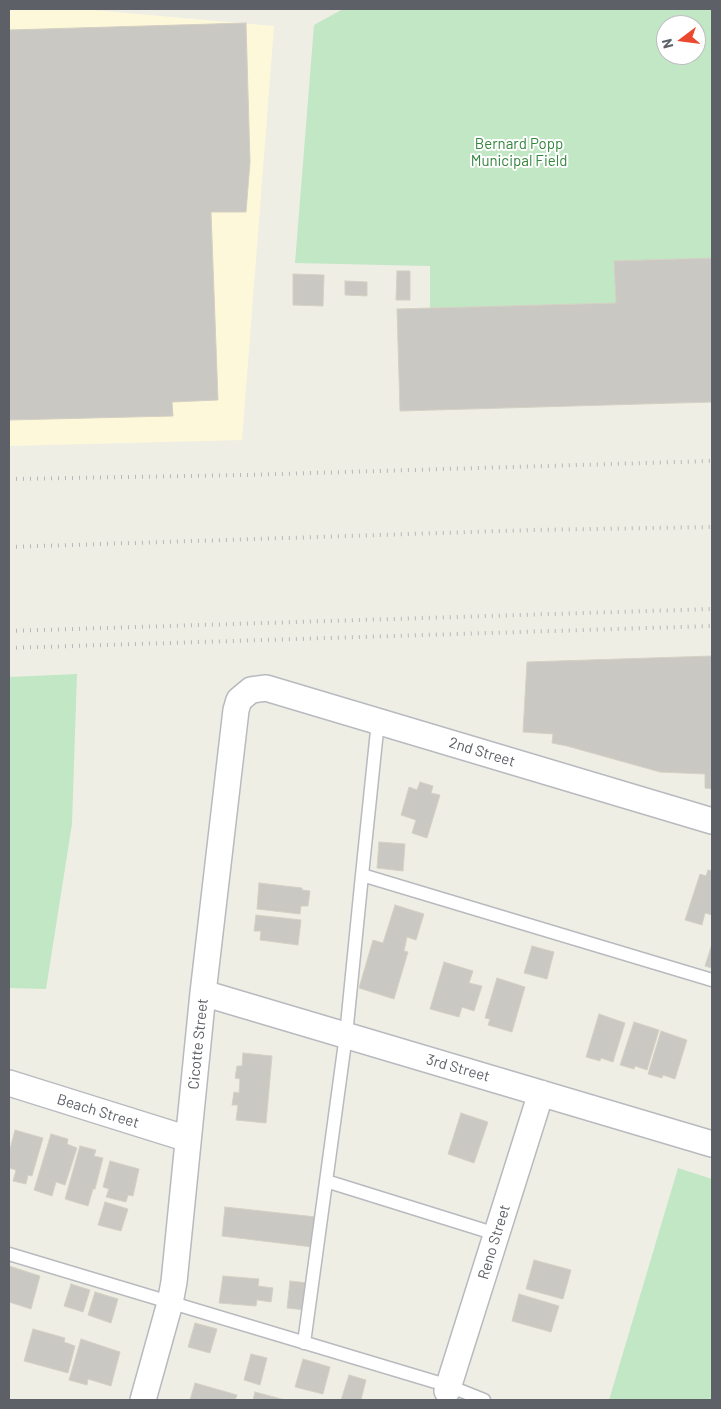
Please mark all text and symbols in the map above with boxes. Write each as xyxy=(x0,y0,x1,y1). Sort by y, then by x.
north arrow xyxy=(656,15,706,65)
text: N xyxy=(658,37,676,50)
park label: Bernard Popp Municipal Field xyxy=(471,135,567,170)
street label: 2nd Street xyxy=(447,733,517,771)
street label: Cicotte Street xyxy=(184,998,212,1090)
street label: 3rd Street xyxy=(424,1050,492,1086)
street label: Beach Street xyxy=(55,1090,141,1132)
street label: Reno Street xyxy=(474,1202,514,1282)

